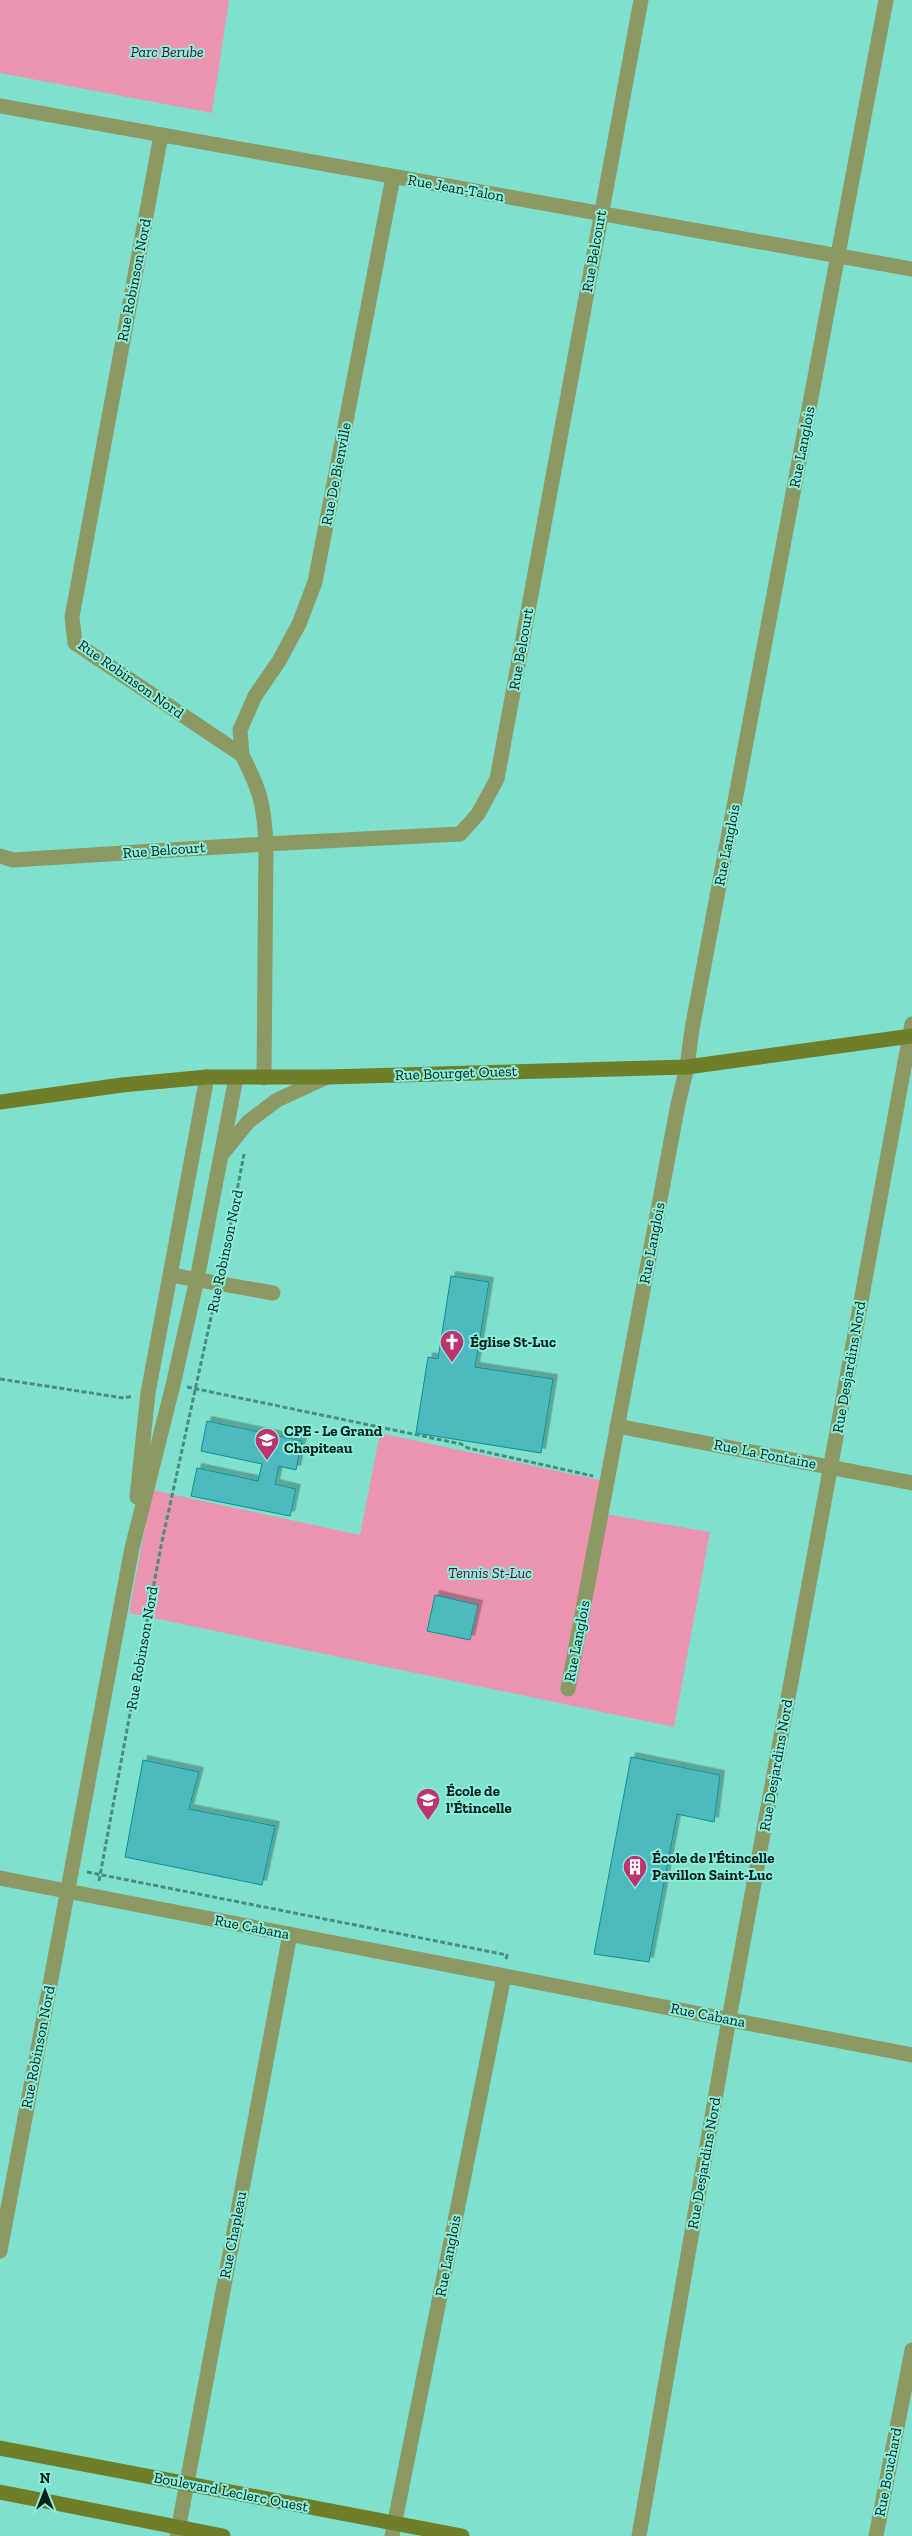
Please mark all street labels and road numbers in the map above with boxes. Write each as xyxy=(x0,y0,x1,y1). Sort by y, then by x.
street label: Rue Jean-Talon xyxy=(406,171,506,205)
street label: Rue Belcourt xyxy=(578,208,610,294)
street label: Rue Robinson Nord xyxy=(113,216,155,343)
street label: Rue Langlois xyxy=(785,405,819,489)
street label: Rue De Bienville xyxy=(317,421,355,527)
street label: Rue Belcourt xyxy=(505,606,537,692)
street label: Rue Robinson Nord xyxy=(75,636,188,723)
street label: Rue Langlois xyxy=(710,803,744,887)
street label: Rue Belcourt xyxy=(122,838,207,862)
street label: Rue Bourget Ouest xyxy=(395,1062,518,1084)
street label: Rue Robinson Nord xyxy=(203,1187,247,1314)
street label: Rue Langlois xyxy=(635,1201,669,1285)
street label: Rue Desjardins Nord xyxy=(829,1299,870,1434)
street label: Rue La Fontaine xyxy=(712,1435,818,1473)
street label: Rue Robinson Nord xyxy=(122,1584,162,1711)
street label: Rue Langlois xyxy=(560,1599,594,1683)
street label: Rue Desjardins Nord xyxy=(756,1697,797,1832)
street label: Rue Cabana xyxy=(213,1911,291,1943)
street label: Rue Robinson Nord xyxy=(17,1983,59,2110)
street label: Rue Cabana xyxy=(669,1999,747,2031)
street label: Rue Desjardins Nord xyxy=(684,2095,725,2230)
street label: Rue Chapleau xyxy=(216,2189,250,2280)
street label: Rue Langlois xyxy=(431,2214,465,2298)
street label: Rue Bouchard xyxy=(871,2425,906,2518)
street label: Boulevard Leclerc Ouest xyxy=(152,2468,310,2516)

